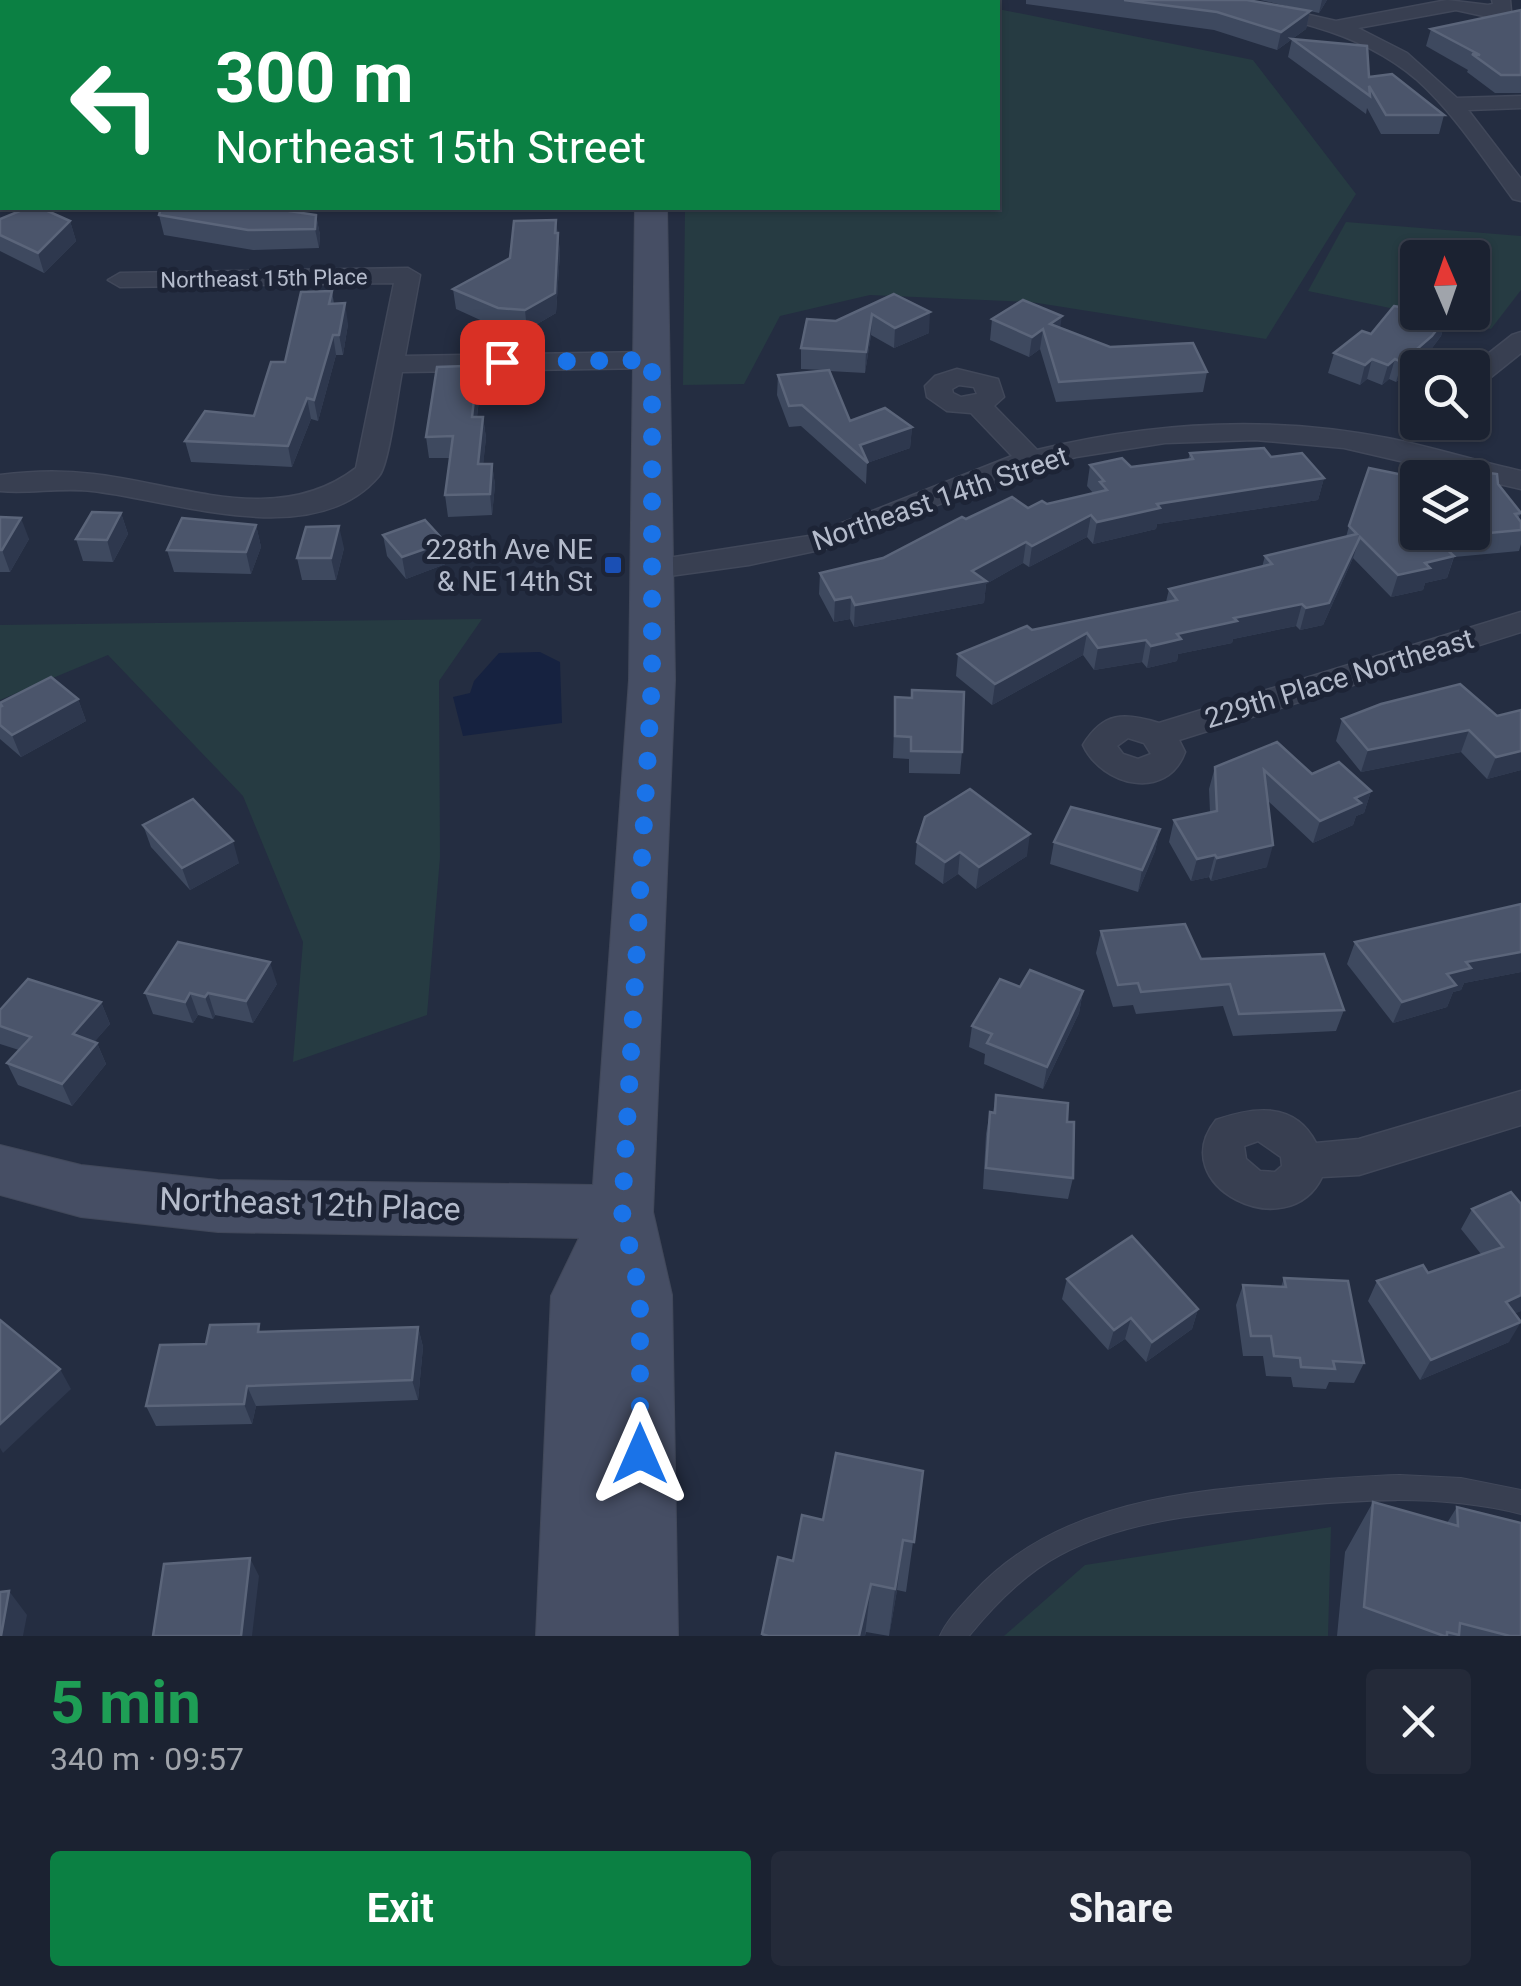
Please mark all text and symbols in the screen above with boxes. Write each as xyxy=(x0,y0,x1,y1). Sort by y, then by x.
text: 300 m xyxy=(215,37,414,119)
icon: left xyxy=(50,40,180,170)
text: Northeast 15th Street xyxy=(215,121,646,174)
north arrow xyxy=(1400,240,1490,330)
map controls xyxy=(1400,240,1490,550)
street label: Northeast 15th Place xyxy=(160,264,368,293)
pin xyxy=(460,320,545,405)
icon: arrive xyxy=(475,335,530,390)
button: search xyxy=(1400,350,1490,440)
street label: Northeast 14th Street xyxy=(808,439,1072,558)
button: layers xyxy=(1400,460,1490,550)
place label: 228th Ave NE & NE 14th St xyxy=(426,533,593,598)
marker: 228th Ave NE & NE 14th St xyxy=(602,554,624,576)
street label: 229th Place Northeast xyxy=(1201,622,1478,735)
street label: Northeast 12th Place xyxy=(159,1180,461,1228)
position arrow xyxy=(588,1402,692,1506)
text: 5 min xyxy=(50,1667,201,1738)
button: close xyxy=(1366,1669,1471,1774)
text: 340 m · 09:57 xyxy=(50,1740,244,1778)
button: Exit xyxy=(50,1851,751,1966)
button: Share xyxy=(771,1851,1471,1966)

